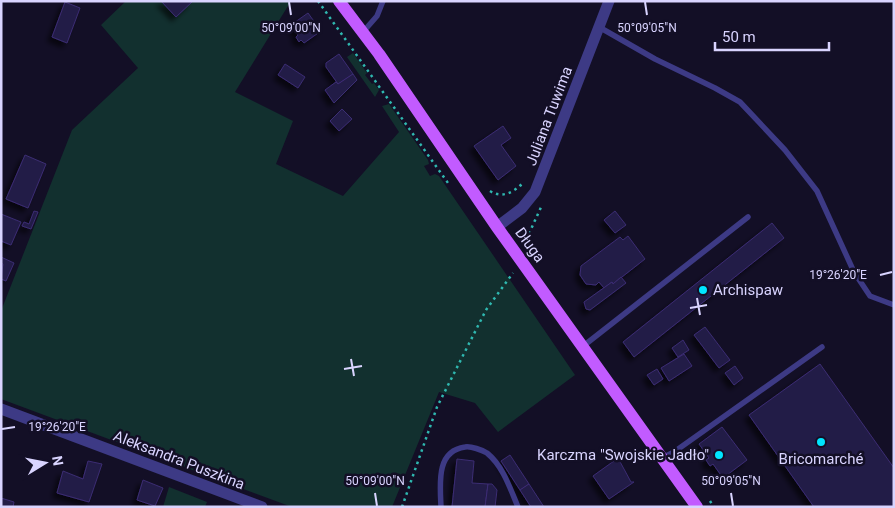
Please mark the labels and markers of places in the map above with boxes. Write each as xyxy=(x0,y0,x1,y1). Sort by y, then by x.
place label: Archispaw xyxy=(713,281,783,299)
marker: Archispaw xyxy=(697,284,709,296)
marker: Bricomarché xyxy=(815,436,827,448)
place label: Karczma "Swojskie Jadło" xyxy=(537,446,709,464)
marker: Karczma "Swojskie Jadło" xyxy=(713,449,725,461)
place label: Bricomarché xyxy=(779,450,863,468)

